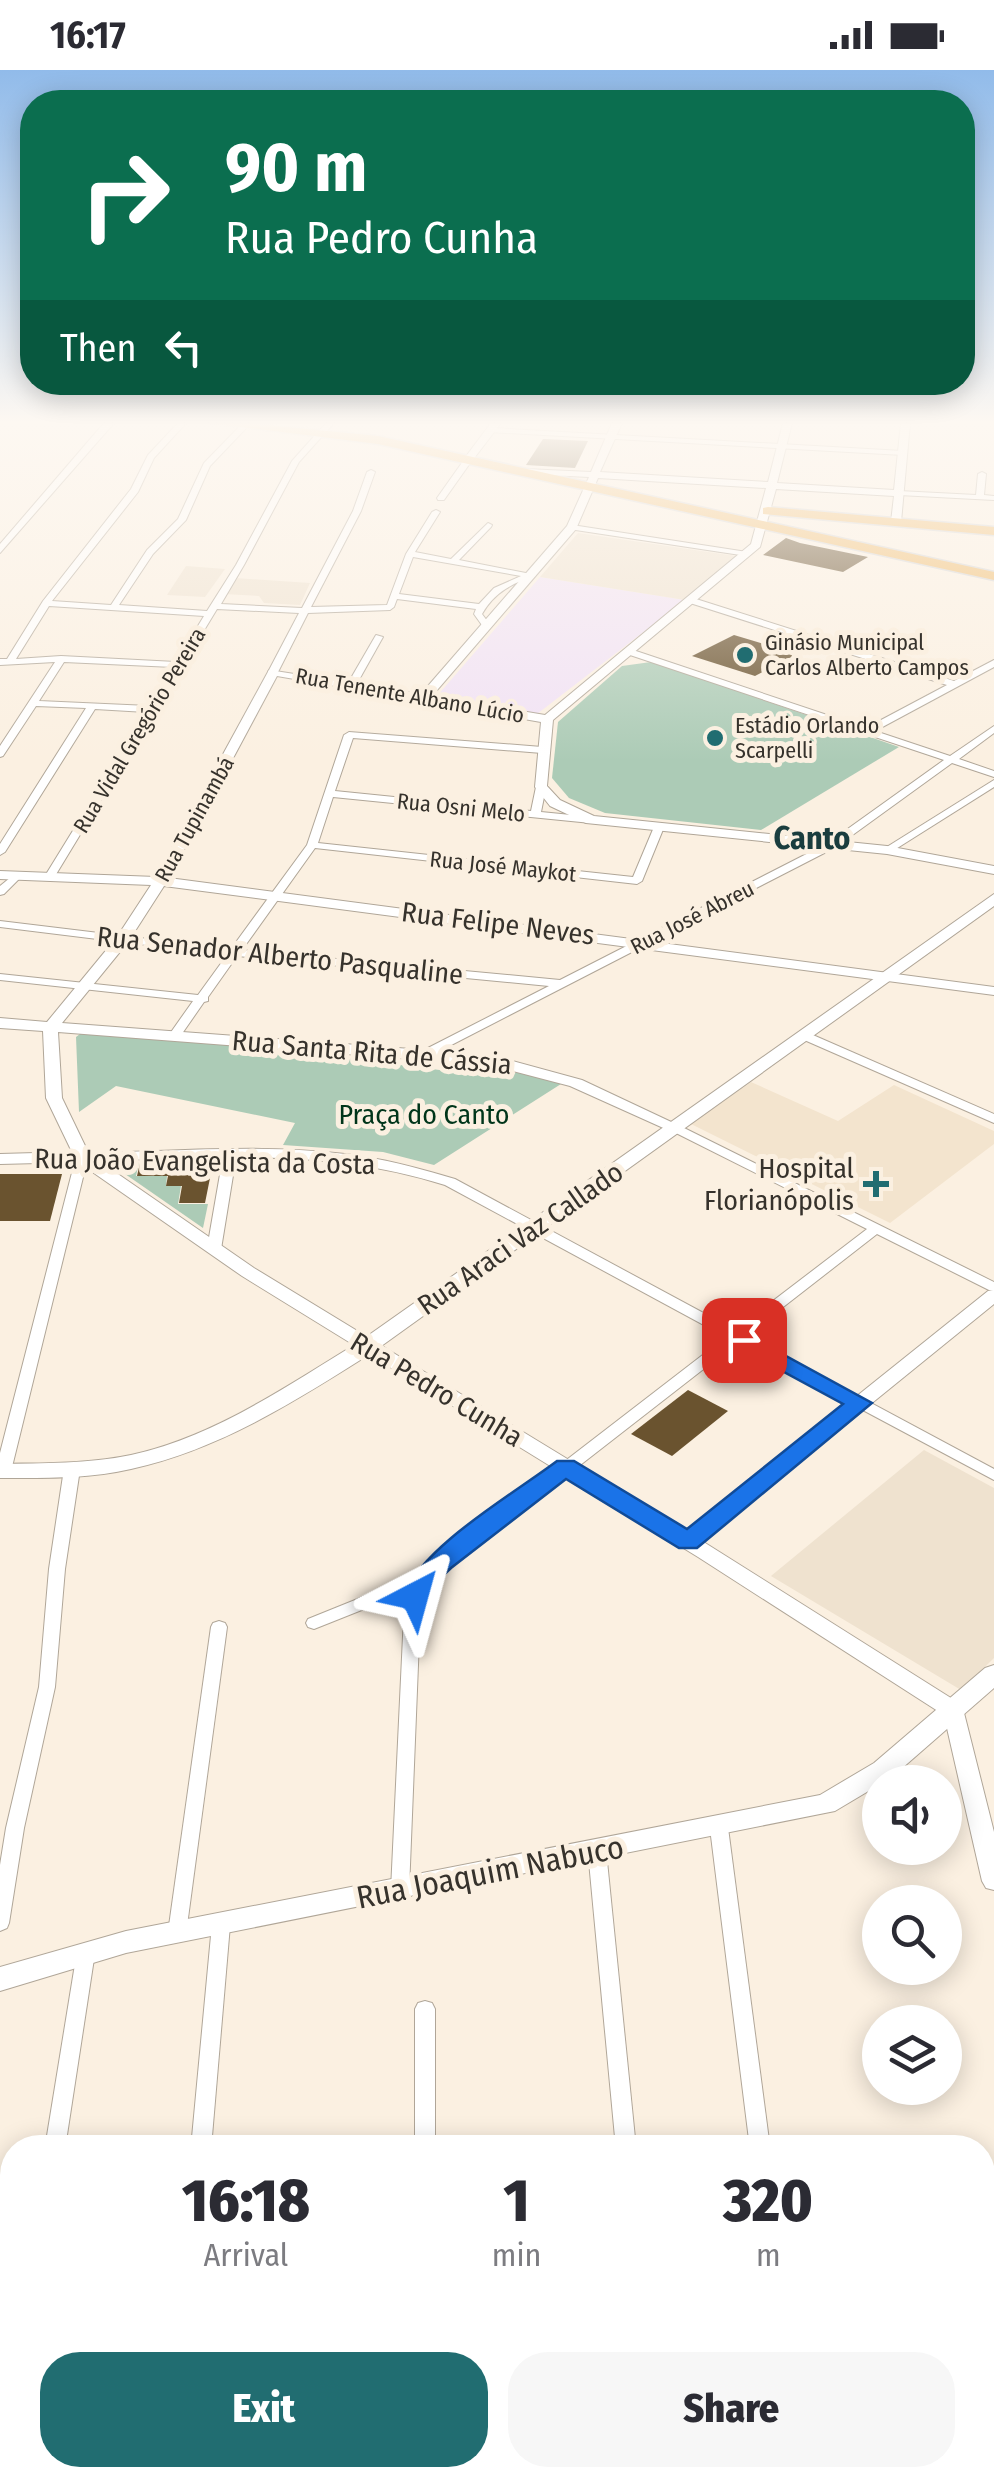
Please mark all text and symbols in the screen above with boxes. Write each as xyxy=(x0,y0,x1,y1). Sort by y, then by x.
text: 16:17 xyxy=(50,12,126,58)
text: 90 m xyxy=(225,126,367,210)
icon: right xyxy=(60,130,190,260)
text: Rua Pedro Cunha xyxy=(225,211,538,265)
icon: left xyxy=(156,320,211,375)
text: Then xyxy=(60,325,136,371)
street label: Rua Vidal Gregório Pereira xyxy=(67,623,211,838)
place label: Ginásio Municipal Carlos Alberto Campos xyxy=(765,629,969,681)
marker: Ginásio Municipal Carlos Alberto Campos xyxy=(734,644,756,666)
street label: Rua Tenente Albano Lúcio xyxy=(293,662,526,729)
place label: Estádio Orlando Scarpelli xyxy=(735,712,879,764)
marker: Estádio Orlando Scarpelli xyxy=(704,727,726,749)
street label: Rua Tupinambá xyxy=(149,752,240,887)
street label: Rua Osni Melo xyxy=(396,787,526,828)
district label: Canto xyxy=(774,819,850,857)
street label: Rua José Maykot xyxy=(428,845,578,888)
street label: Rua José Abreu xyxy=(626,875,759,960)
street label: Rua Felipe Neves xyxy=(400,895,596,952)
street label: Rua Senador Alberto Pasqualine xyxy=(95,920,465,991)
street label: Rua Santa Rita de Cássia xyxy=(231,1024,513,1081)
park label: Praça do Canto xyxy=(339,1098,509,1131)
street label: Rua João Evangelista da Costa xyxy=(34,1142,376,1181)
place label: Hospital Florianópolis xyxy=(704,1152,854,1217)
street label: Rua Araci Vaz Callado xyxy=(411,1155,629,1322)
marker: Hospital Florianópolis xyxy=(863,1171,889,1197)
pin xyxy=(702,1298,787,1383)
icon: arrive xyxy=(717,1313,772,1368)
street label: Rua Pedro Cunha xyxy=(345,1325,529,1454)
position arrow xyxy=(363,1544,467,1648)
map controls xyxy=(862,1765,962,2105)
button: sound xyxy=(862,1765,962,1865)
street label: Rua Joaquim Nabuco xyxy=(353,1827,627,1917)
button: search xyxy=(862,1885,962,1985)
button: layers xyxy=(862,2005,962,2105)
text: 16:18 xyxy=(182,2165,310,2237)
text: 1 xyxy=(504,2165,530,2237)
text: 320 xyxy=(723,2165,813,2237)
text: Arrival xyxy=(203,2236,288,2274)
text: min xyxy=(492,2236,541,2274)
text: m xyxy=(756,2236,780,2274)
button: Exit xyxy=(40,2352,488,2467)
button: Share xyxy=(508,2352,955,2467)

